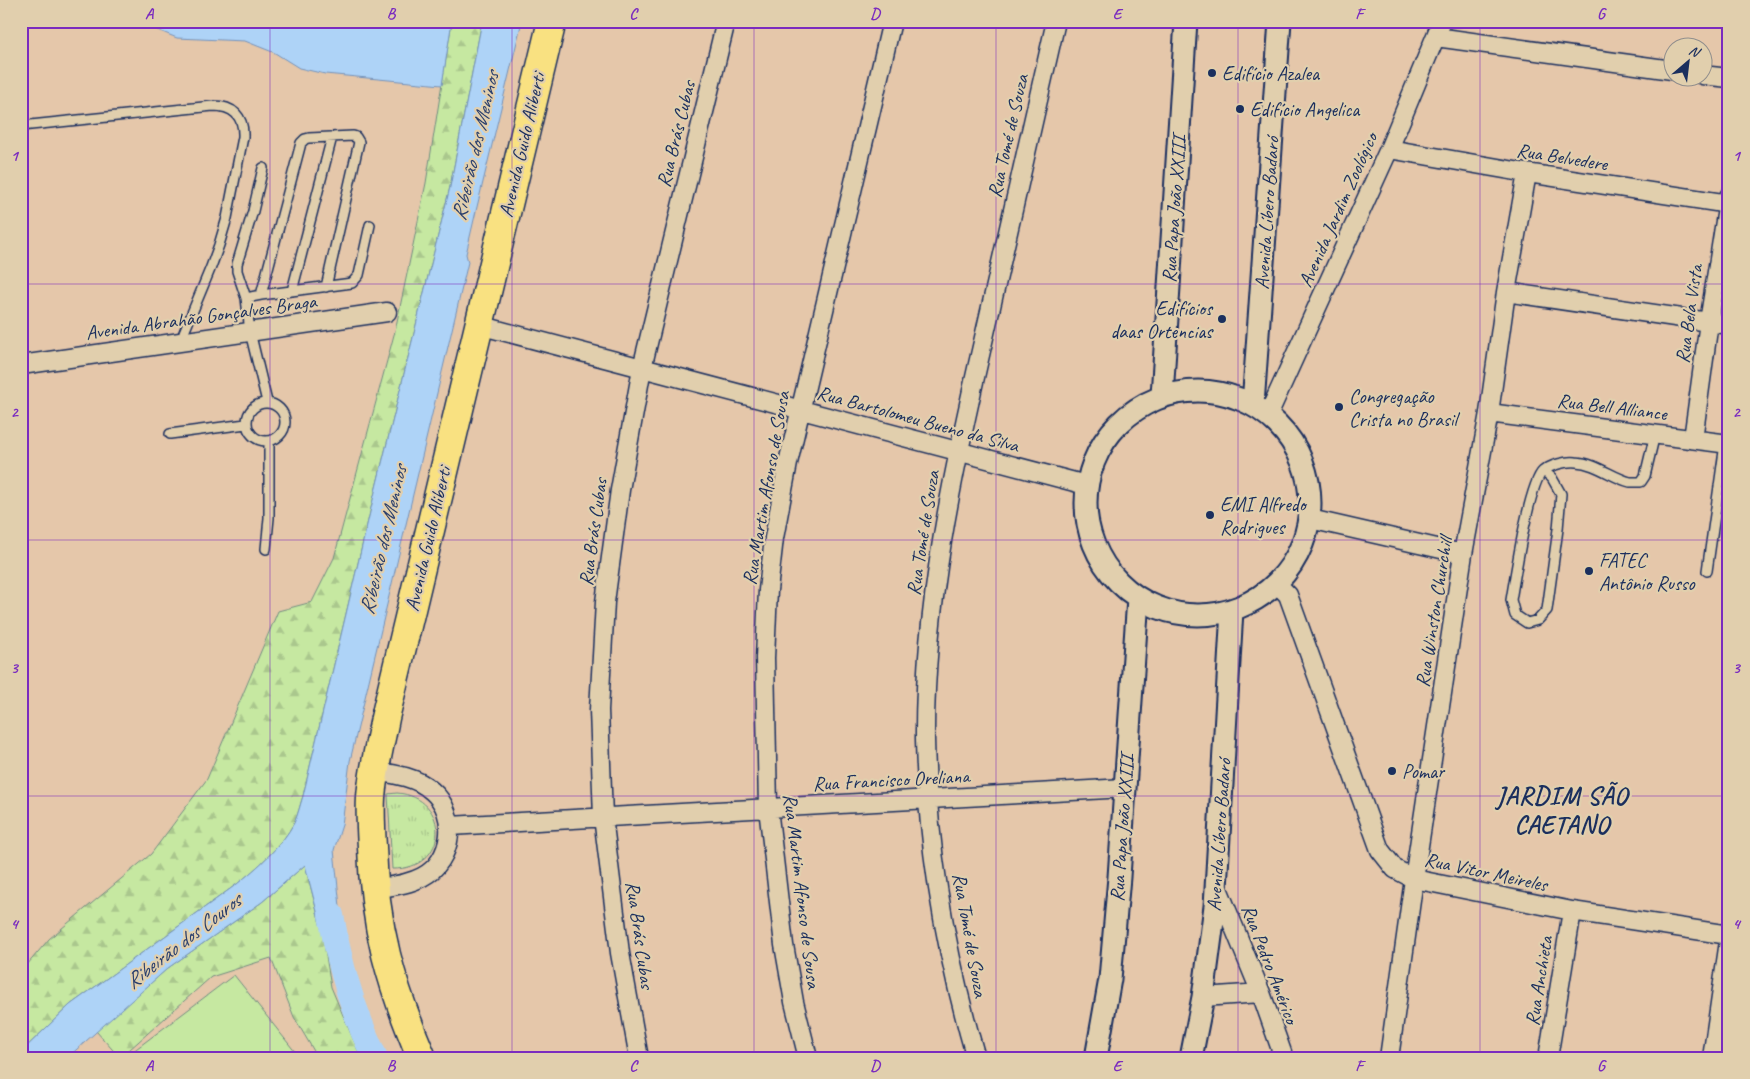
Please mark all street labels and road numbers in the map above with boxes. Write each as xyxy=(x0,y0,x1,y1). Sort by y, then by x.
street label: Avenida Guido Aliberti xyxy=(493,68,551,220)
street label: Rua Tomé de Souza xyxy=(982,71,1035,200)
street label: Rua Brás Cubas xyxy=(651,76,702,190)
street label: Avenida Jardim Zoológico xyxy=(1293,127,1384,291)
street label: Rua Papa João XXIII xyxy=(1156,131,1192,283)
street label: Avenida Líbero Badaró xyxy=(1249,133,1285,290)
street label: Rua Belvedere xyxy=(1515,137,1611,177)
street label: Rua Bela Vista xyxy=(1670,261,1709,365)
street label: Avenida Abrahão Gonçalves Braga xyxy=(84,288,319,346)
street label: Rua Bartolomeu Bueno da Silva xyxy=(814,380,1023,458)
street label: Rua Martim Afonso de Sousa xyxy=(737,388,796,587)
street label: Rua Bell Alliance xyxy=(1556,388,1670,426)
street label: Avenida Guido Aliberti xyxy=(399,462,457,614)
street label: Rua Tomé de Souza xyxy=(901,468,945,597)
street label: Rua Brás Cubas xyxy=(573,474,613,587)
street label: Rua Winston Churchill xyxy=(1410,532,1459,689)
street label: Rua Papa João XXIII xyxy=(1104,750,1140,902)
street label: Avenida Líbero Badaró xyxy=(1201,755,1237,912)
street label: Rua Francisco Oreliana xyxy=(812,763,972,797)
street label: Rua Martim Afonso de Sousa xyxy=(778,792,827,991)
street label: Rua Vitor Meireles xyxy=(1422,847,1552,898)
street label: Rua Tomé de Souza xyxy=(947,871,993,1000)
street label: Rua Brás Cubas xyxy=(620,880,660,993)
street label: Rua Pedro Américo xyxy=(1236,901,1305,1029)
street label: Rua Anchieta xyxy=(1520,933,1559,1028)

